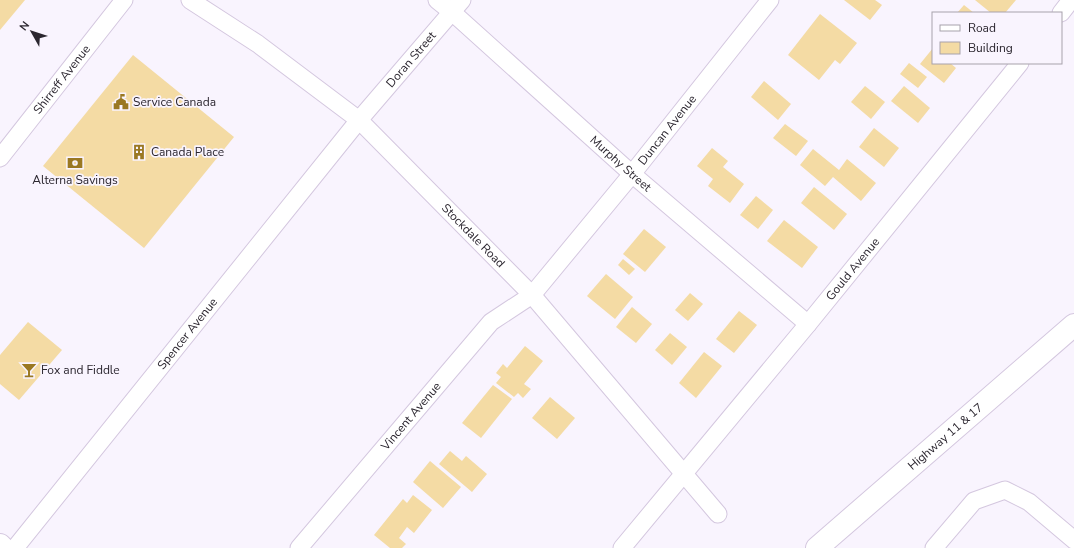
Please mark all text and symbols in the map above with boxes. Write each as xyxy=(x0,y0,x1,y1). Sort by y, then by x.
north arrow xyxy=(12,12,52,52)
legend xyxy=(932,12,1062,64)
text: N xyxy=(16,18,33,34)
text: Road xyxy=(968,20,996,36)
street label: Doran Street xyxy=(383,27,440,91)
text: Building xyxy=(968,40,1013,56)
street label: Shirreff Avenue xyxy=(30,41,94,117)
street label: Duncan Avenue xyxy=(634,91,700,168)
public building icon: Service Canada xyxy=(112,93,130,111)
place label: Service Canada xyxy=(133,94,216,110)
street label: Murphy Street xyxy=(587,132,655,196)
building icon: Canada Place xyxy=(130,143,148,161)
place label: Canada Place xyxy=(151,144,224,160)
bank icon: Alterna Savings xyxy=(66,154,84,172)
place label: Alterna Savings xyxy=(32,172,118,188)
street label: Stockdale Road xyxy=(438,200,509,271)
street label: Gould Avenue xyxy=(822,234,883,304)
street label: Spencer Avenue xyxy=(154,294,221,373)
bar icon: Fox and Fiddle xyxy=(20,361,38,379)
place label: Fox and Fiddle xyxy=(41,362,120,378)
street label: Vincent Avenue xyxy=(377,379,445,454)
street label: Highway 11 & 17 xyxy=(904,400,986,474)

